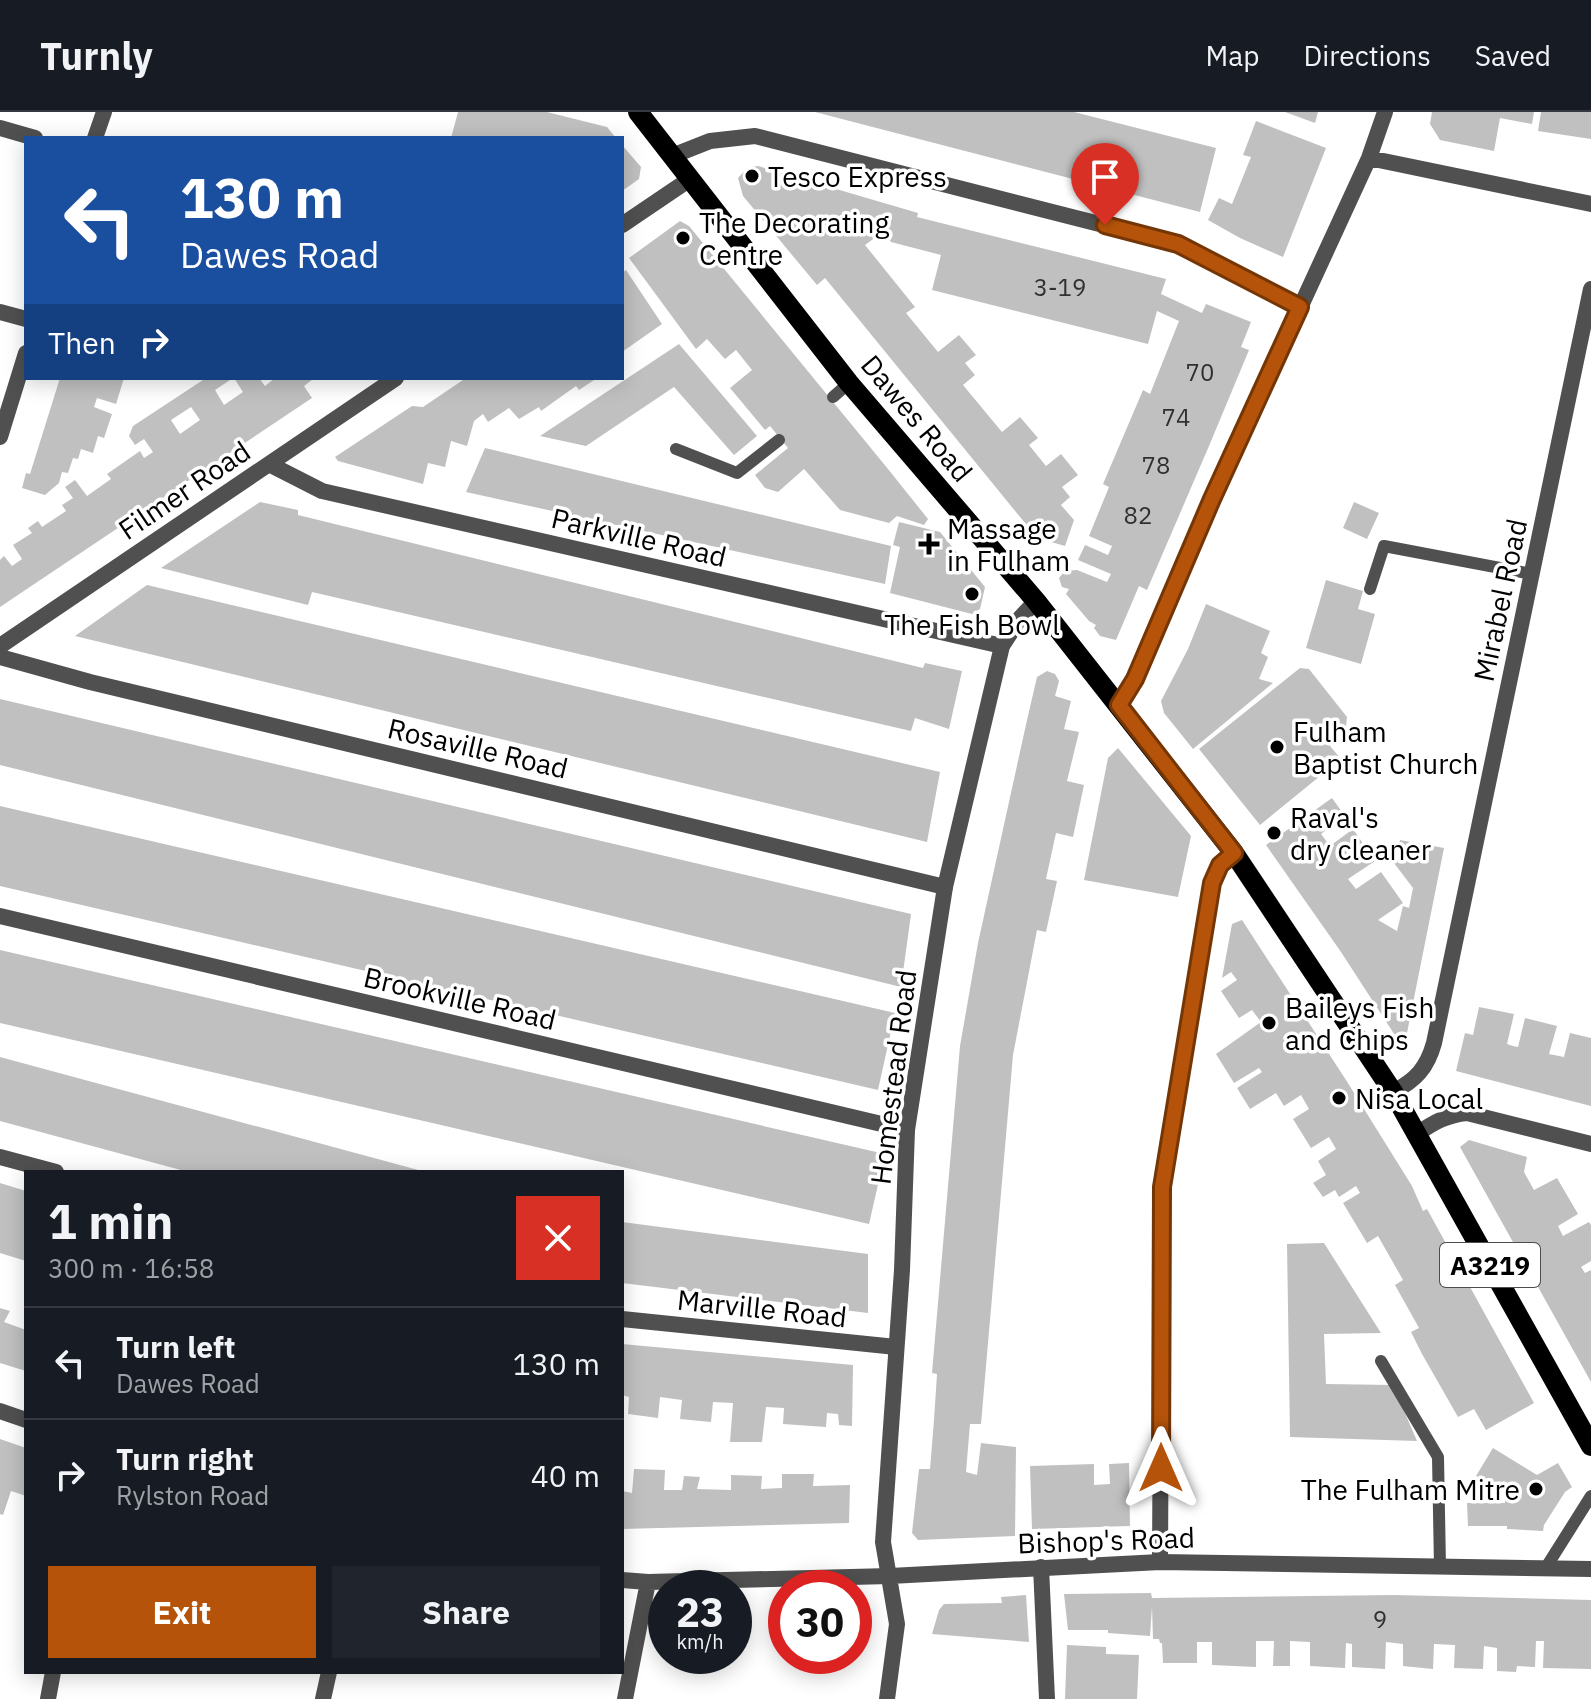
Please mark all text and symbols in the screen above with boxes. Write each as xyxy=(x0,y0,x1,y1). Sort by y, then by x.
text: Turnly xyxy=(40,31,153,80)
text: Map xyxy=(1205,37,1259,74)
text: Directions xyxy=(1303,37,1431,74)
text: Saved xyxy=(1475,37,1551,74)
pin xyxy=(1071,143,1139,225)
icon: arrive xyxy=(1083,155,1127,199)
place label: Tesco Express xyxy=(768,158,947,195)
text: 130 m xyxy=(180,161,344,233)
marker: Tesco Express xyxy=(743,167,761,185)
icon: left xyxy=(48,168,152,272)
place label: The Decorating Centre xyxy=(699,204,890,273)
marker: The Decorating Centre xyxy=(674,229,692,247)
text: Dawes Road xyxy=(180,231,379,278)
house number: 3-19 xyxy=(1034,271,1086,303)
icon: right xyxy=(132,320,176,364)
text: Then xyxy=(48,323,116,362)
street label: Dawes Road xyxy=(853,347,981,489)
house number: 70 xyxy=(1186,356,1214,388)
house number: 74 xyxy=(1162,401,1190,433)
street label: Filmer Road xyxy=(111,432,257,548)
house number: 78 xyxy=(1142,449,1170,481)
street label: Parkville Road xyxy=(548,499,730,575)
house number: 82 xyxy=(1124,499,1152,531)
place label: Massage in Fulham xyxy=(947,510,1070,579)
street label: Mirabel Road xyxy=(1465,515,1535,685)
marker: Massage in Fulham xyxy=(918,533,940,555)
marker: The Fish Bowl xyxy=(963,585,981,603)
place label: The Fish Bowl xyxy=(884,606,1060,643)
street label: Rosaville Road xyxy=(384,709,572,787)
place label: Fulham Baptist Church xyxy=(1293,713,1478,782)
marker: Fulham Baptist Church xyxy=(1268,738,1286,756)
place label: Raval's dry cleaner xyxy=(1290,799,1431,868)
marker: Raval's dry cleaner xyxy=(1265,824,1283,842)
street label: Brookville Road xyxy=(360,958,560,1038)
street label: Homestead Road xyxy=(861,968,925,1186)
place label: Baileys Fish and Chips xyxy=(1285,989,1434,1058)
marker: Baileys Fish and Chips xyxy=(1260,1014,1278,1032)
place label: Nisa Local xyxy=(1355,1080,1483,1117)
marker: Nisa Local xyxy=(1330,1089,1348,1107)
text: 1 min xyxy=(48,1190,173,1252)
button: close xyxy=(516,1196,600,1280)
road number: A3219 xyxy=(1440,1243,1540,1287)
text: 300 m · 16:58 xyxy=(48,1251,214,1285)
street label: Marville Road xyxy=(675,1281,849,1335)
text: Turn left xyxy=(116,1327,235,1366)
icon: left xyxy=(48,1341,92,1385)
text: 130 m xyxy=(513,1344,600,1383)
text: Dawes Road xyxy=(116,1366,260,1400)
position arrow xyxy=(1119,1426,1203,1510)
text: Turn right xyxy=(116,1439,254,1478)
icon: right xyxy=(48,1453,92,1497)
text: 40 m xyxy=(531,1456,600,1495)
place label: The Fulham Mitre xyxy=(1301,1471,1520,1508)
text: Rylston Road xyxy=(116,1478,269,1512)
marker: The Fulham Mitre xyxy=(1527,1480,1545,1498)
street label: Bishop's Road xyxy=(1017,1518,1195,1562)
button: Exit xyxy=(48,1566,316,1658)
button: Share xyxy=(332,1566,600,1658)
speed limit sign: 30 xyxy=(768,1570,872,1674)
text: 23 xyxy=(676,1586,724,1638)
house number: 9 xyxy=(1373,1603,1387,1635)
text: km/h xyxy=(676,1628,724,1655)

